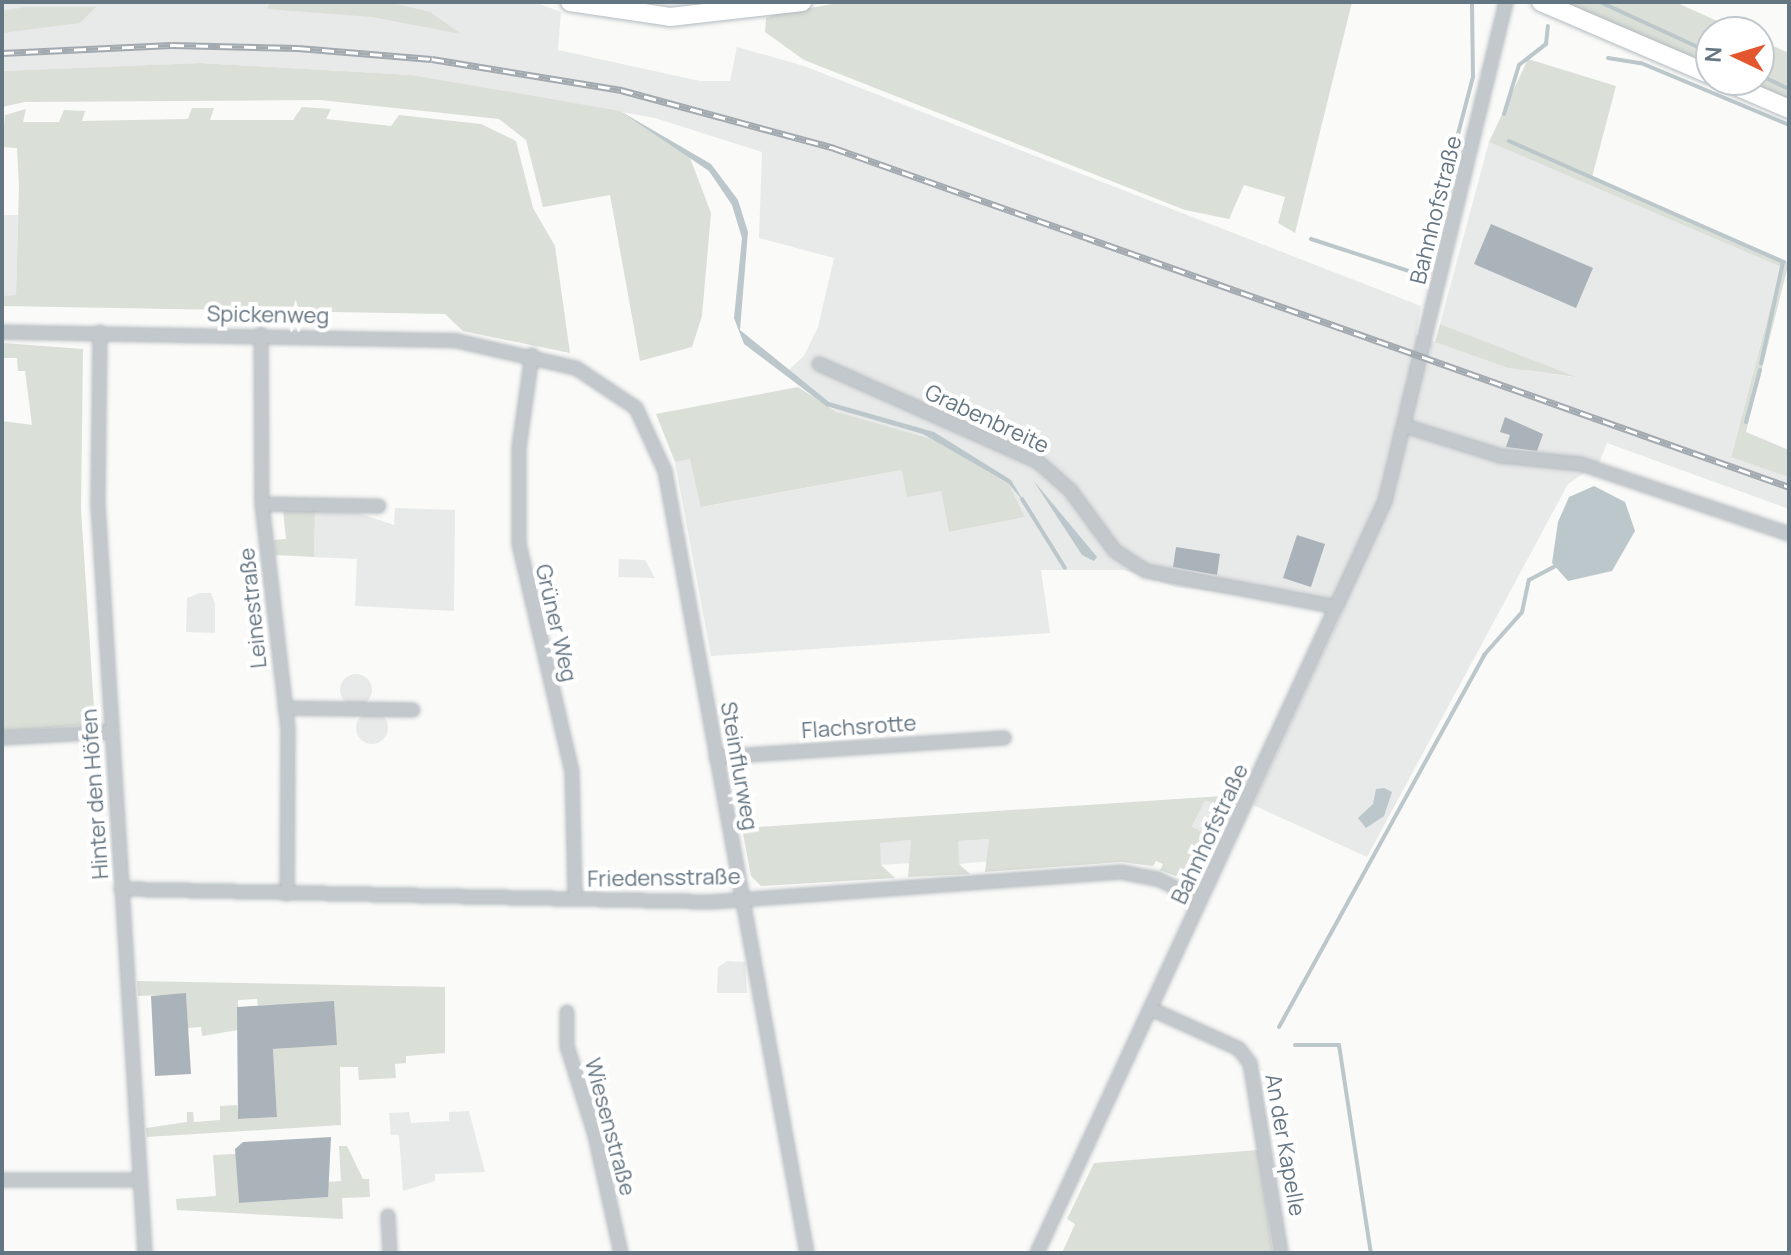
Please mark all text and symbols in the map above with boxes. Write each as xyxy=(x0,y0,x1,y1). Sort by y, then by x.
north arrow xyxy=(1695,16,1775,96)
text: N xyxy=(1698,46,1729,63)
street label: Bahnhofstraße xyxy=(1405,133,1467,287)
street label: Spickenweg xyxy=(207,301,329,329)
street label: Grabenbreite xyxy=(921,379,1053,459)
street label: Leinestraße xyxy=(234,546,272,670)
street label: Grüner Weg xyxy=(530,562,582,684)
street label: Steinflurweg xyxy=(715,700,763,832)
street label: Hinter den Höfen xyxy=(76,708,114,880)
street label: Flachsrotte xyxy=(801,710,917,744)
street label: Bahnhofstraße xyxy=(1166,760,1254,908)
street label: Friedensstraße xyxy=(587,863,741,893)
street label: Wiesenstraße xyxy=(579,1055,641,1199)
street label: An der Kapelle xyxy=(1260,1072,1310,1218)

